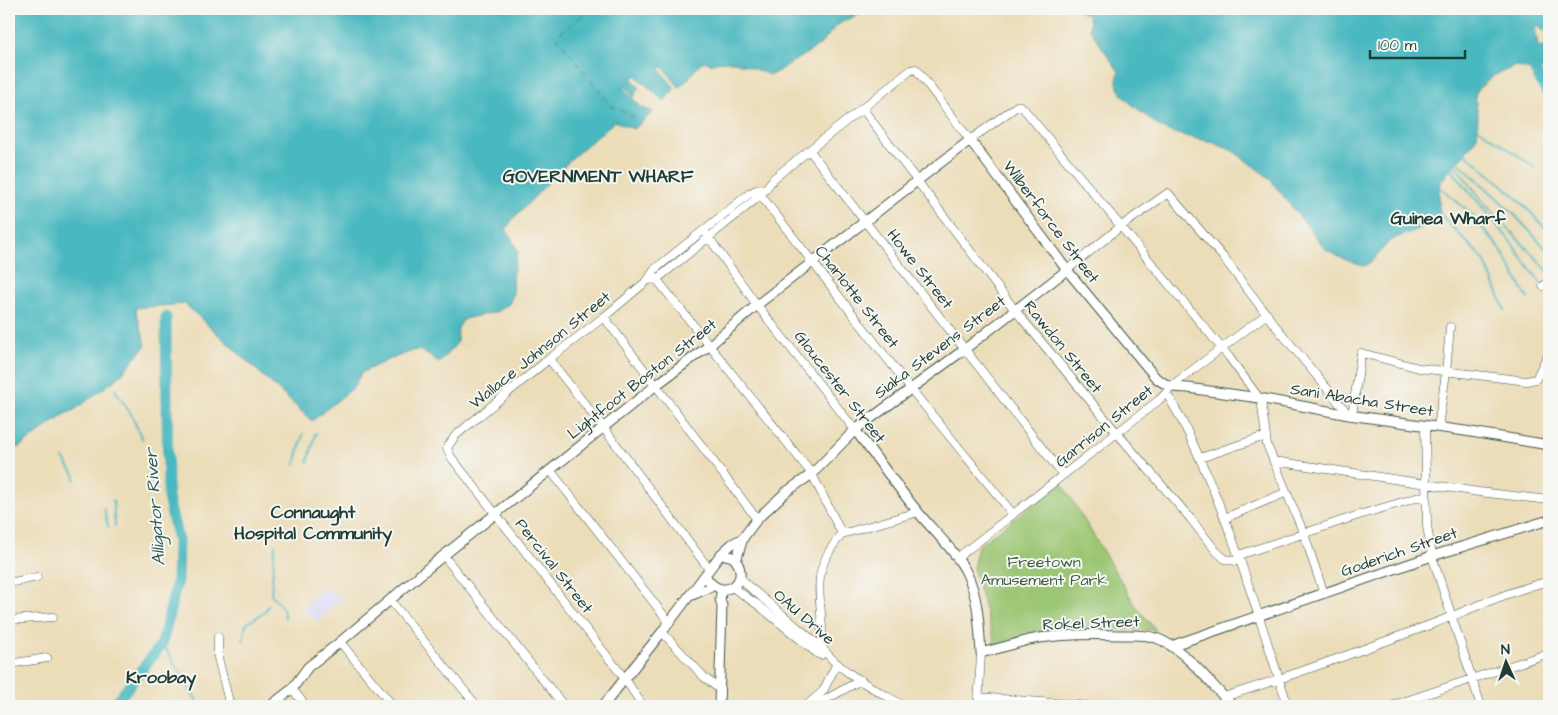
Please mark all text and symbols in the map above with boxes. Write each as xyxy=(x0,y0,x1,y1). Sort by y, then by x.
scale bar xyxy=(1370,28,1466,60)
text: 100 m xyxy=(1378,35,1417,56)
street label: Wilberforce Street xyxy=(998,156,1105,288)
district label: GOVERNMENT WHARF xyxy=(503,164,694,189)
district label: Guinea Wharf xyxy=(1390,206,1507,231)
street label: Howe Street xyxy=(882,224,959,314)
street label: Charlotte Street xyxy=(810,241,905,353)
street label: Wallace Johnson Street xyxy=(465,286,616,414)
street label: Siaka Stevens Street xyxy=(870,290,1011,404)
street label: Rawdon Street xyxy=(1019,296,1108,398)
street label: Lightfoot Boston Street xyxy=(563,313,722,445)
street label: Gloucester Street xyxy=(789,326,891,448)
street label: Sani Abacha Street xyxy=(1289,378,1436,422)
street label: Garrison Street xyxy=(1050,379,1158,472)
water label: Alligator River xyxy=(138,445,173,566)
district label: Connaught Hospital Community xyxy=(234,500,392,547)
street label: Percival Street xyxy=(510,514,598,618)
street label: Goderich Street xyxy=(1338,522,1461,582)
park label: Freetown Amusement Park xyxy=(981,551,1107,591)
street label: OAU Drive xyxy=(769,584,840,650)
street label: Rokel Street xyxy=(1042,610,1140,636)
north arrow xyxy=(1480,638,1530,688)
text: N xyxy=(1500,640,1510,660)
district label: Kroobay xyxy=(126,665,196,691)

